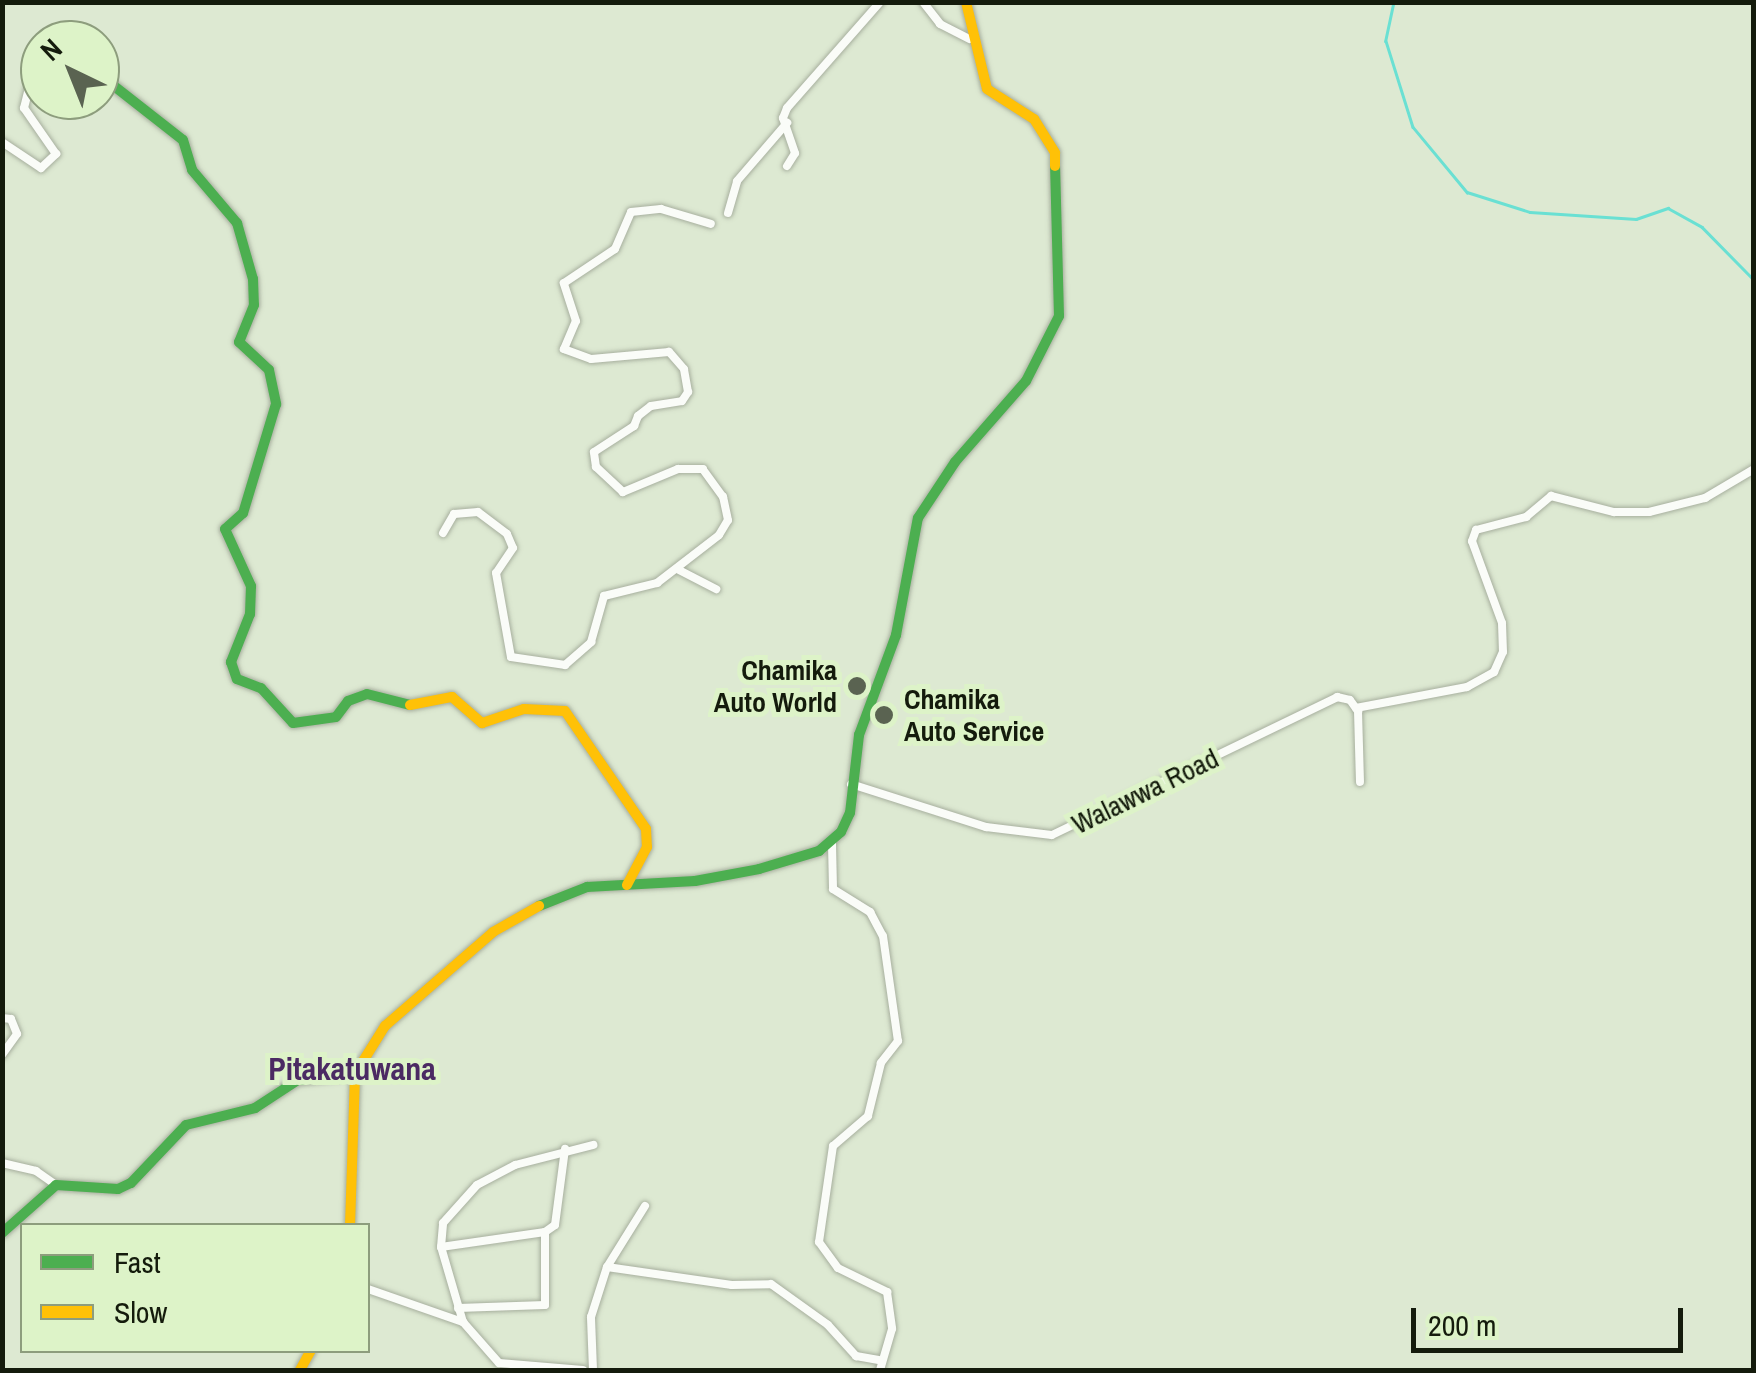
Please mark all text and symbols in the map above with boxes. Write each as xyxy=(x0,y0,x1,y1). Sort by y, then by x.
north arrow xyxy=(20,20,120,120)
text: N xyxy=(32,30,70,69)
place label: Chamika Auto World xyxy=(714,653,837,719)
marker: Chamika Auto World xyxy=(846,675,868,697)
place label: Chamika Auto Service xyxy=(904,682,1044,748)
marker: Chamika Auto Service xyxy=(873,704,895,726)
street label: Walawwa Road xyxy=(1066,741,1224,841)
district label: Pitakatuwana xyxy=(268,1050,436,1088)
legend xyxy=(20,1223,370,1353)
text: Fast xyxy=(114,1242,161,1282)
scale bar xyxy=(1416,1288,1688,1350)
text: Slow xyxy=(114,1292,167,1332)
text: 200 m xyxy=(1428,1305,1496,1345)

